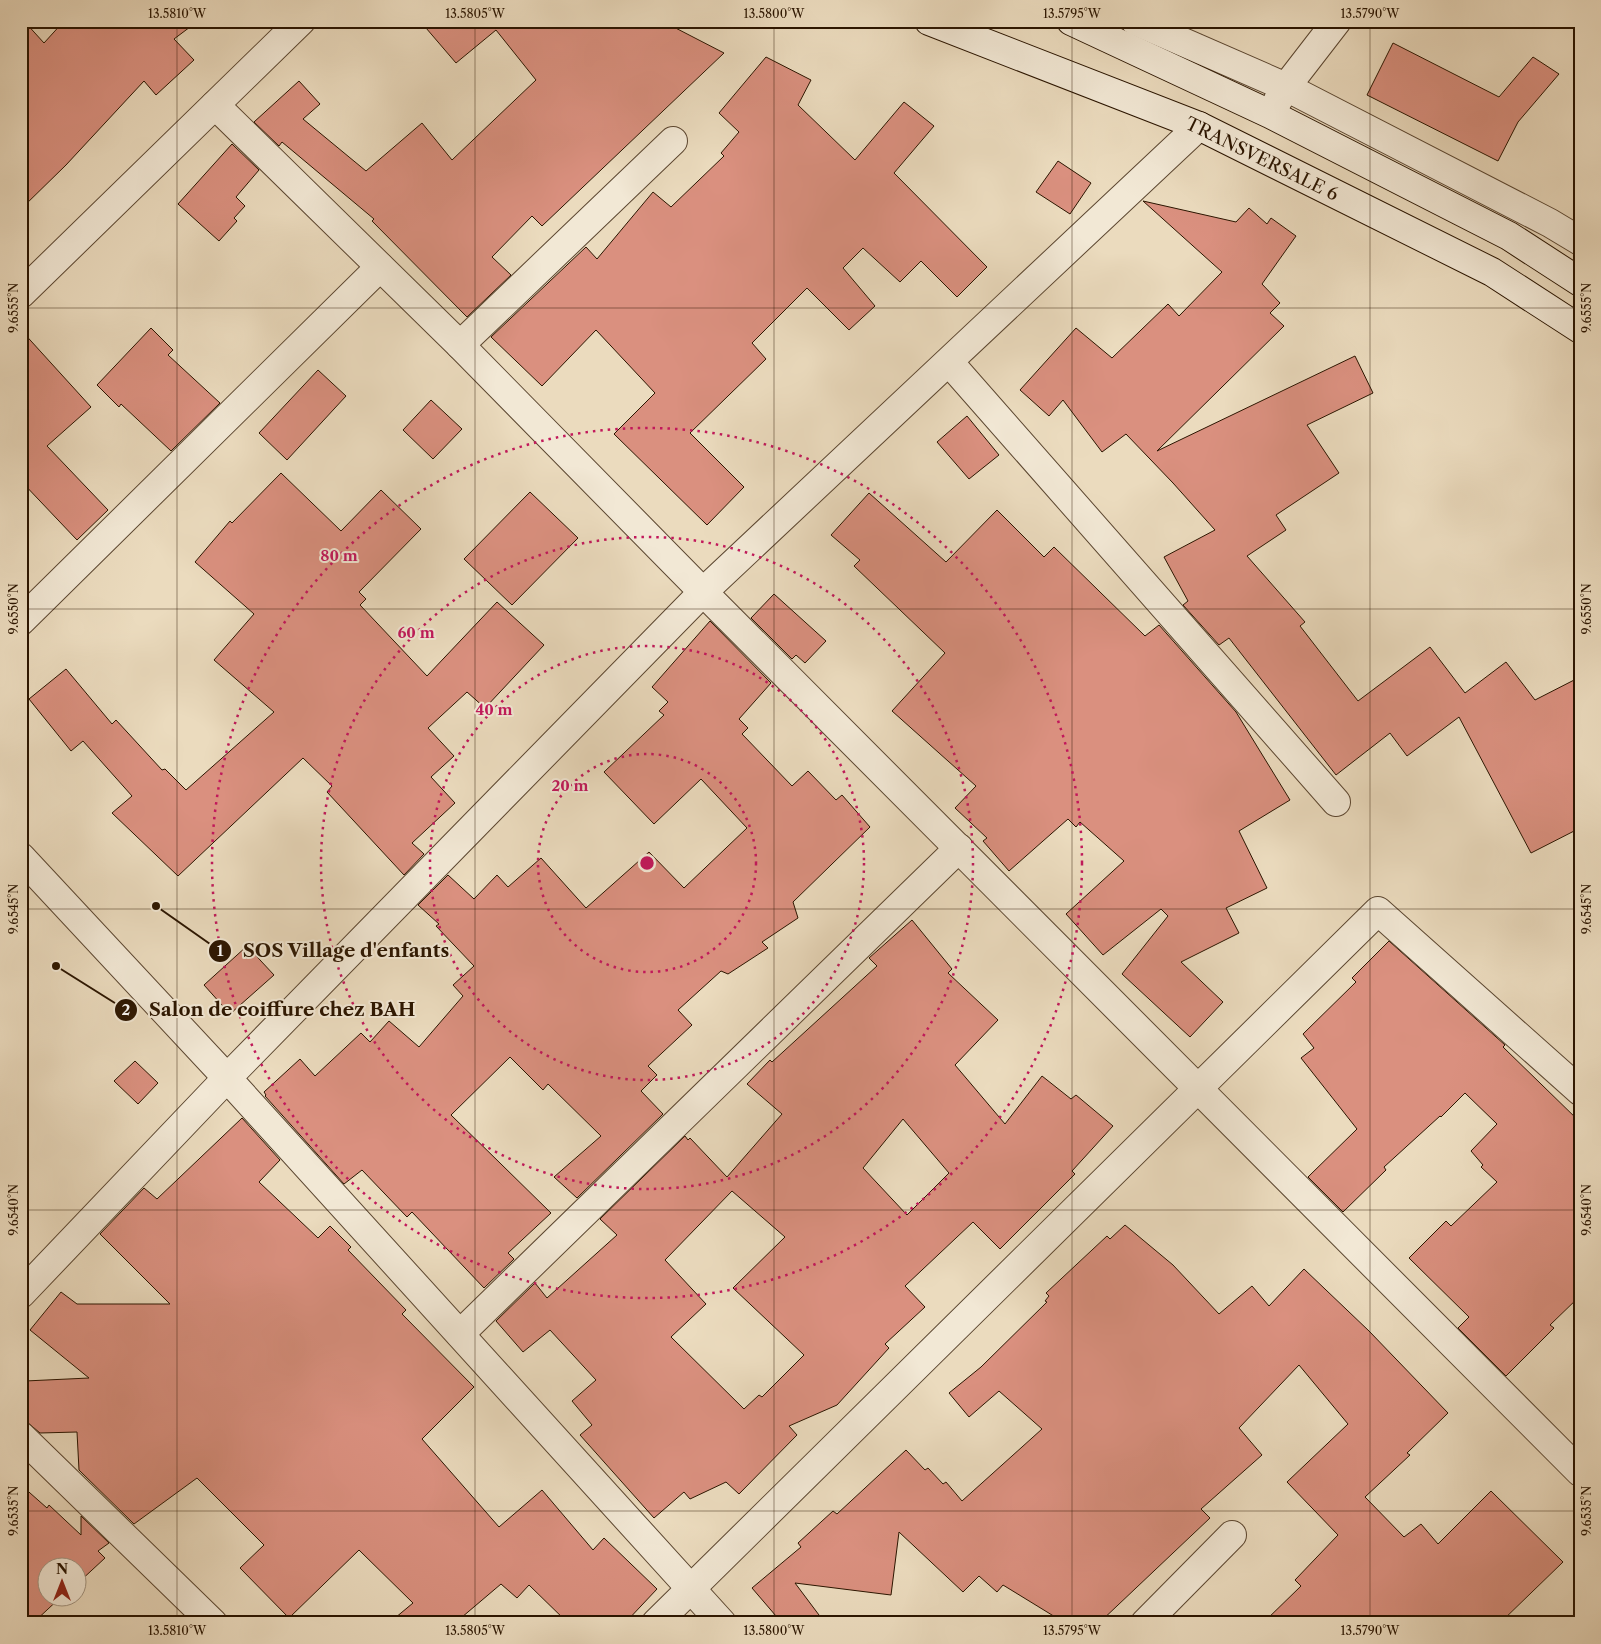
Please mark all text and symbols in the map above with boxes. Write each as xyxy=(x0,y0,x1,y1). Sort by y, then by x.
text: 13.5810°W xyxy=(148,6,207,21)
text: 13.5805°W xyxy=(445,6,506,21)
text: 13.5800°W xyxy=(744,6,805,21)
text: 13.5795°W xyxy=(1043,6,1102,21)
text: 13.5790°W xyxy=(1341,6,1400,21)
street label: TRANSVERSALE 6 xyxy=(1182,112,1342,206)
text: 9.6555°N xyxy=(6,283,21,333)
text: 9.6555°N xyxy=(1579,283,1594,333)
text: 80 m xyxy=(320,546,358,565)
text: 9.6550°N xyxy=(6,583,21,635)
text: 9.6550°N xyxy=(1579,583,1594,635)
text: 60 m xyxy=(397,623,435,642)
text: 40 m xyxy=(475,700,513,719)
text: 20 m xyxy=(551,776,589,795)
centre of rings xyxy=(638,854,656,872)
text: 9.6545°N xyxy=(6,884,21,934)
text: 9.6545°N xyxy=(1579,884,1594,934)
callout: SOS Village d'enfants xyxy=(208,934,460,968)
text: SOS Village d'enfants xyxy=(243,939,449,962)
text: 1 xyxy=(217,941,224,960)
callout: Salon de coiffure chez BAH xyxy=(113,993,425,1027)
text: Salon de coiffure chez BAH xyxy=(149,998,415,1021)
text: 2 xyxy=(122,1000,131,1019)
text: 9.6540°N xyxy=(6,1184,21,1236)
text: 9.6540°N xyxy=(1579,1184,1594,1236)
text: 9.6535°N xyxy=(6,1486,21,1536)
text: 9.6535°N xyxy=(1579,1486,1594,1536)
north arrow xyxy=(38,1556,88,1606)
text: N xyxy=(56,1560,68,1578)
text: 13.5810°W xyxy=(148,1623,207,1638)
text: 13.5805°W xyxy=(445,1623,506,1638)
text: 13.5800°W xyxy=(744,1623,805,1638)
text: 13.5795°W xyxy=(1043,1623,1102,1638)
text: 13.5790°W xyxy=(1341,1623,1400,1638)

